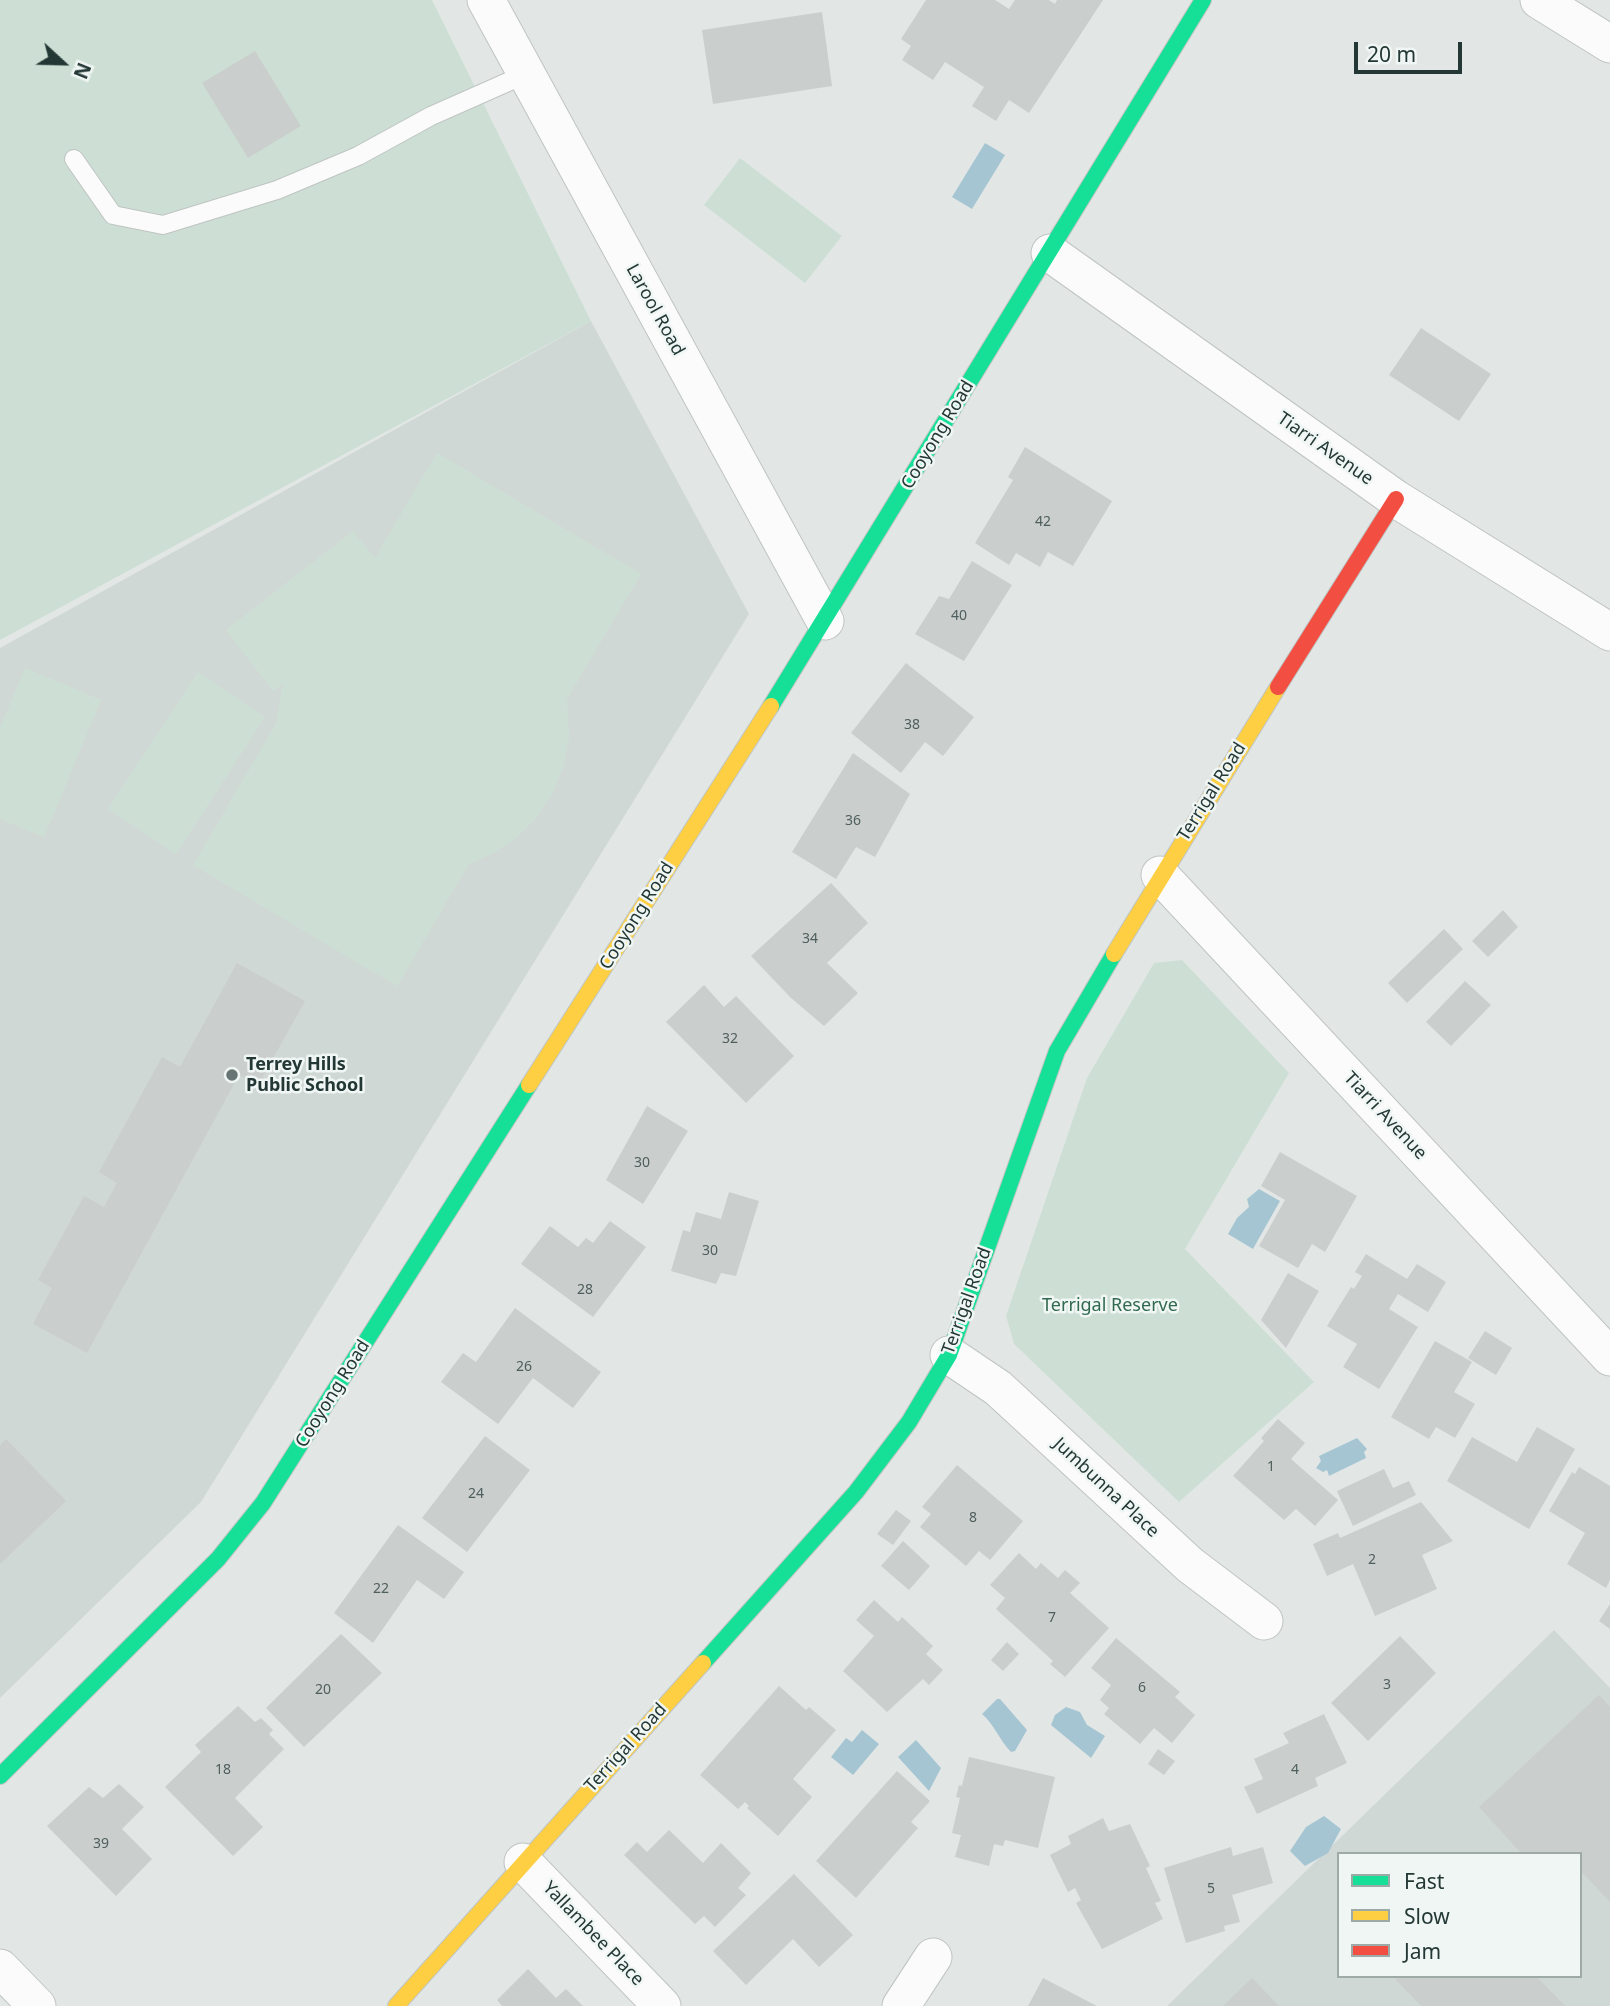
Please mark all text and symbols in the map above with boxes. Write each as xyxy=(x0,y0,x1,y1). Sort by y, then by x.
north arrow xyxy=(28,28,98,98)
scale bar xyxy=(1358,28,1466,72)
text: 20 m xyxy=(1367,40,1416,68)
text: N xyxy=(68,59,97,83)
street label: Larool Road xyxy=(621,261,689,359)
street label: Cooyong Road xyxy=(897,377,979,493)
street label: Tiarri Avenue xyxy=(1273,408,1377,490)
house number: 42 xyxy=(1035,514,1051,530)
house number: 40 xyxy=(951,608,967,624)
house number: 38 xyxy=(904,717,920,733)
street label: Terrigal Road xyxy=(1173,739,1251,845)
house number: 36 xyxy=(845,813,861,829)
street label: Cooyong Road xyxy=(595,858,679,974)
house number: 34 xyxy=(802,931,818,947)
house number: 32 xyxy=(722,1031,738,1047)
place label: Terrey Hills Public School xyxy=(246,1054,364,1096)
marker: Terrey Hills Public School xyxy=(224,1067,240,1083)
street label: Tiarri Avenue xyxy=(1339,1068,1431,1164)
house number: 30 xyxy=(634,1155,650,1171)
house number: 30 xyxy=(702,1243,718,1259)
street label: Terrigal Road xyxy=(938,1245,996,1357)
house number: 28 xyxy=(577,1282,593,1298)
park label: Terrigal Reserve xyxy=(1042,1295,1178,1317)
street label: Cooyong Road xyxy=(291,1336,375,1452)
house number: 26 xyxy=(516,1359,532,1375)
street label: Jumbunna Place xyxy=(1049,1434,1163,1542)
house number: 1 xyxy=(1267,1459,1275,1475)
house number: 24 xyxy=(468,1486,484,1502)
house number: 8 xyxy=(969,1510,977,1526)
house number: 2 xyxy=(1368,1552,1376,1568)
house number: 22 xyxy=(373,1581,389,1597)
house number: 7 xyxy=(1048,1610,1056,1626)
house number: 3 xyxy=(1383,1677,1391,1693)
house number: 6 xyxy=(1138,1680,1146,1696)
house number: 20 xyxy=(315,1682,331,1698)
street label: Terrigal Road xyxy=(580,1699,672,1797)
house number: 18 xyxy=(215,1762,231,1778)
house number: 4 xyxy=(1291,1762,1299,1778)
house number: 39 xyxy=(93,1836,109,1852)
legend xyxy=(1337,1852,1582,1978)
text: Fast xyxy=(1404,1867,1444,1895)
street label: Yallambee Place xyxy=(538,1878,648,1990)
house number: 5 xyxy=(1207,1881,1215,1897)
text: Slow xyxy=(1404,1902,1450,1930)
text: Jam xyxy=(1404,1937,1441,1965)

